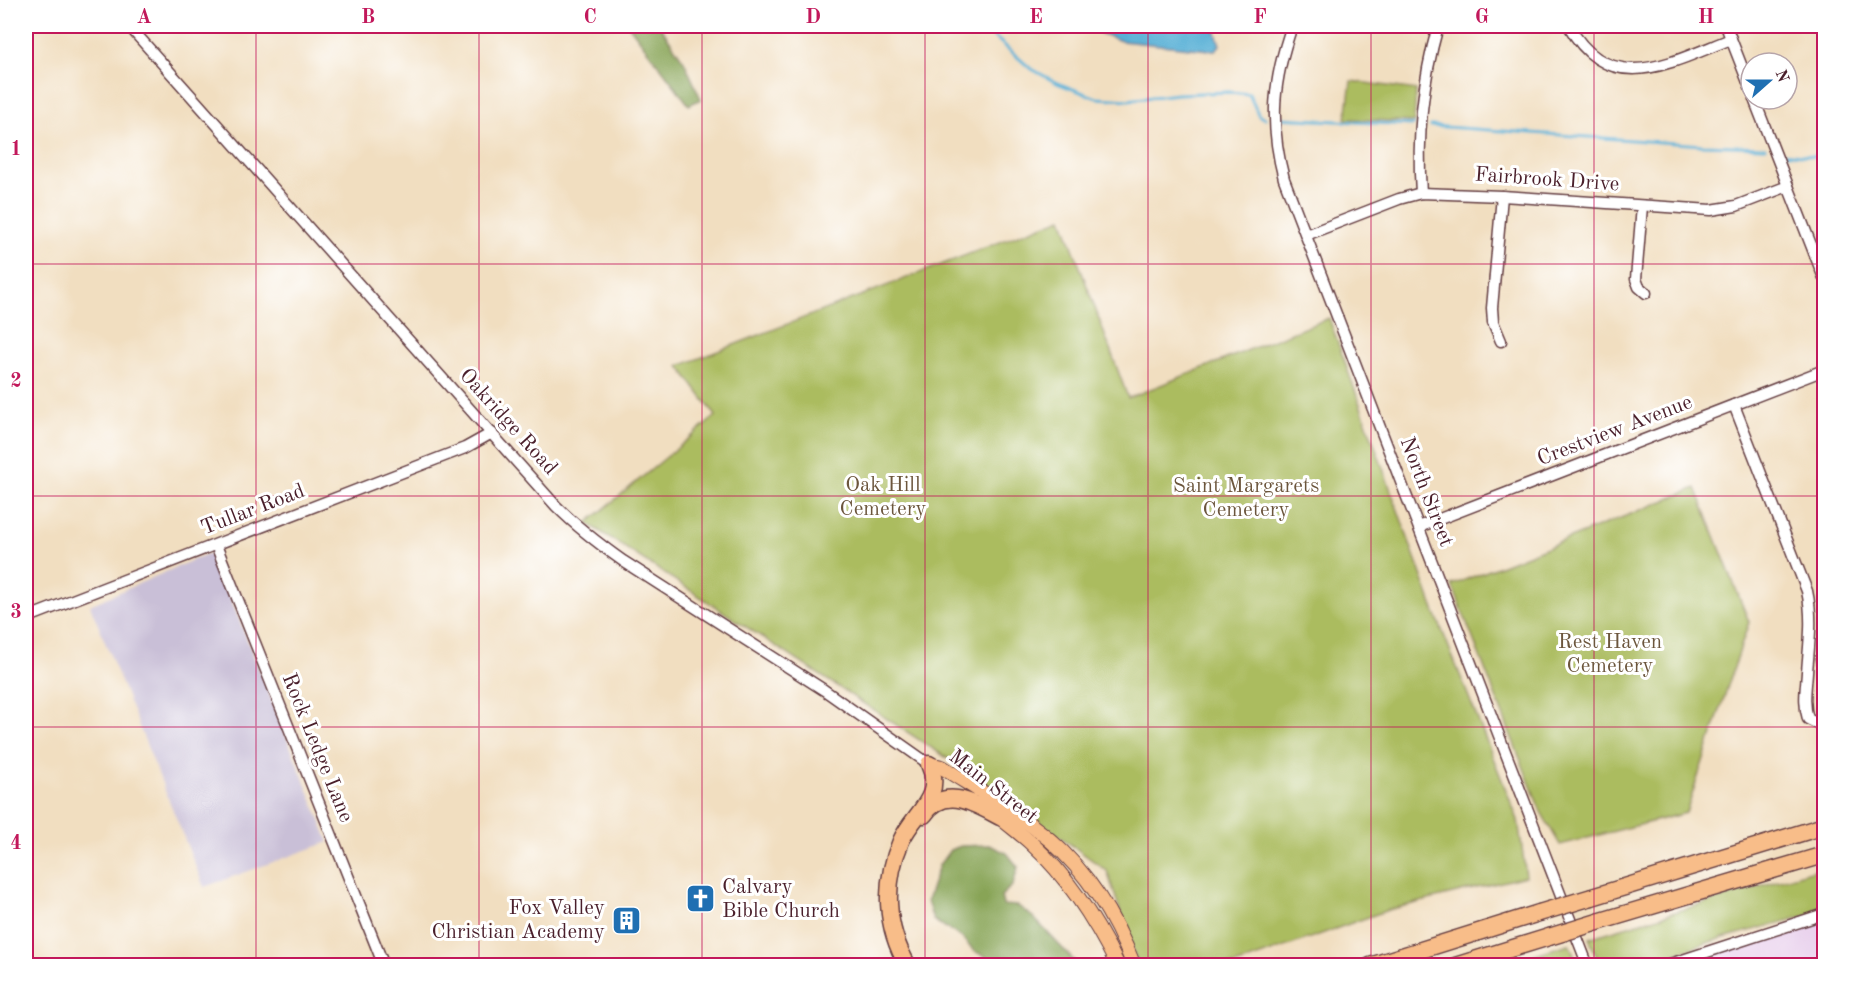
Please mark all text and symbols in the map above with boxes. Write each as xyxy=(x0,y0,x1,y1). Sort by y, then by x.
text: A xyxy=(136,8,152,28)
text: B xyxy=(361,8,375,28)
text: C xyxy=(583,8,597,28)
text: D xyxy=(805,8,821,28)
text: E xyxy=(1029,8,1043,28)
text: F xyxy=(1253,8,1267,28)
text: G xyxy=(1475,8,1489,28)
text: H xyxy=(1698,8,1714,28)
north arrow xyxy=(1739,51,1799,111)
text: N xyxy=(1771,68,1791,86)
text: 1 xyxy=(10,140,22,160)
street label: Fairbrook Drive xyxy=(1474,164,1620,196)
street label: Oakridge Road xyxy=(455,365,561,479)
text: 2 xyxy=(10,372,22,392)
street label: Crestview Avenue xyxy=(1535,392,1695,470)
street label: North Street xyxy=(1396,434,1456,550)
park label: Oak Hill Cemetery xyxy=(840,475,926,520)
park label: Saint Margarets Cemetery xyxy=(1173,476,1319,521)
street label: Tullar Road xyxy=(198,481,308,539)
text: 3 xyxy=(10,603,22,623)
park label: Rest Haven Cemetery xyxy=(1558,632,1662,677)
street label: Rock Ledge Lane xyxy=(278,671,356,825)
street label: Main Street xyxy=(945,746,1041,828)
text: 4 xyxy=(10,834,22,854)
place label: Calvary Bible Church xyxy=(722,877,840,922)
church icon: Calvary Bible Church xyxy=(685,883,717,915)
place label: Fox Valley Christian Academy xyxy=(431,898,605,943)
building icon: Fox Valley Christian Academy xyxy=(610,904,642,936)

